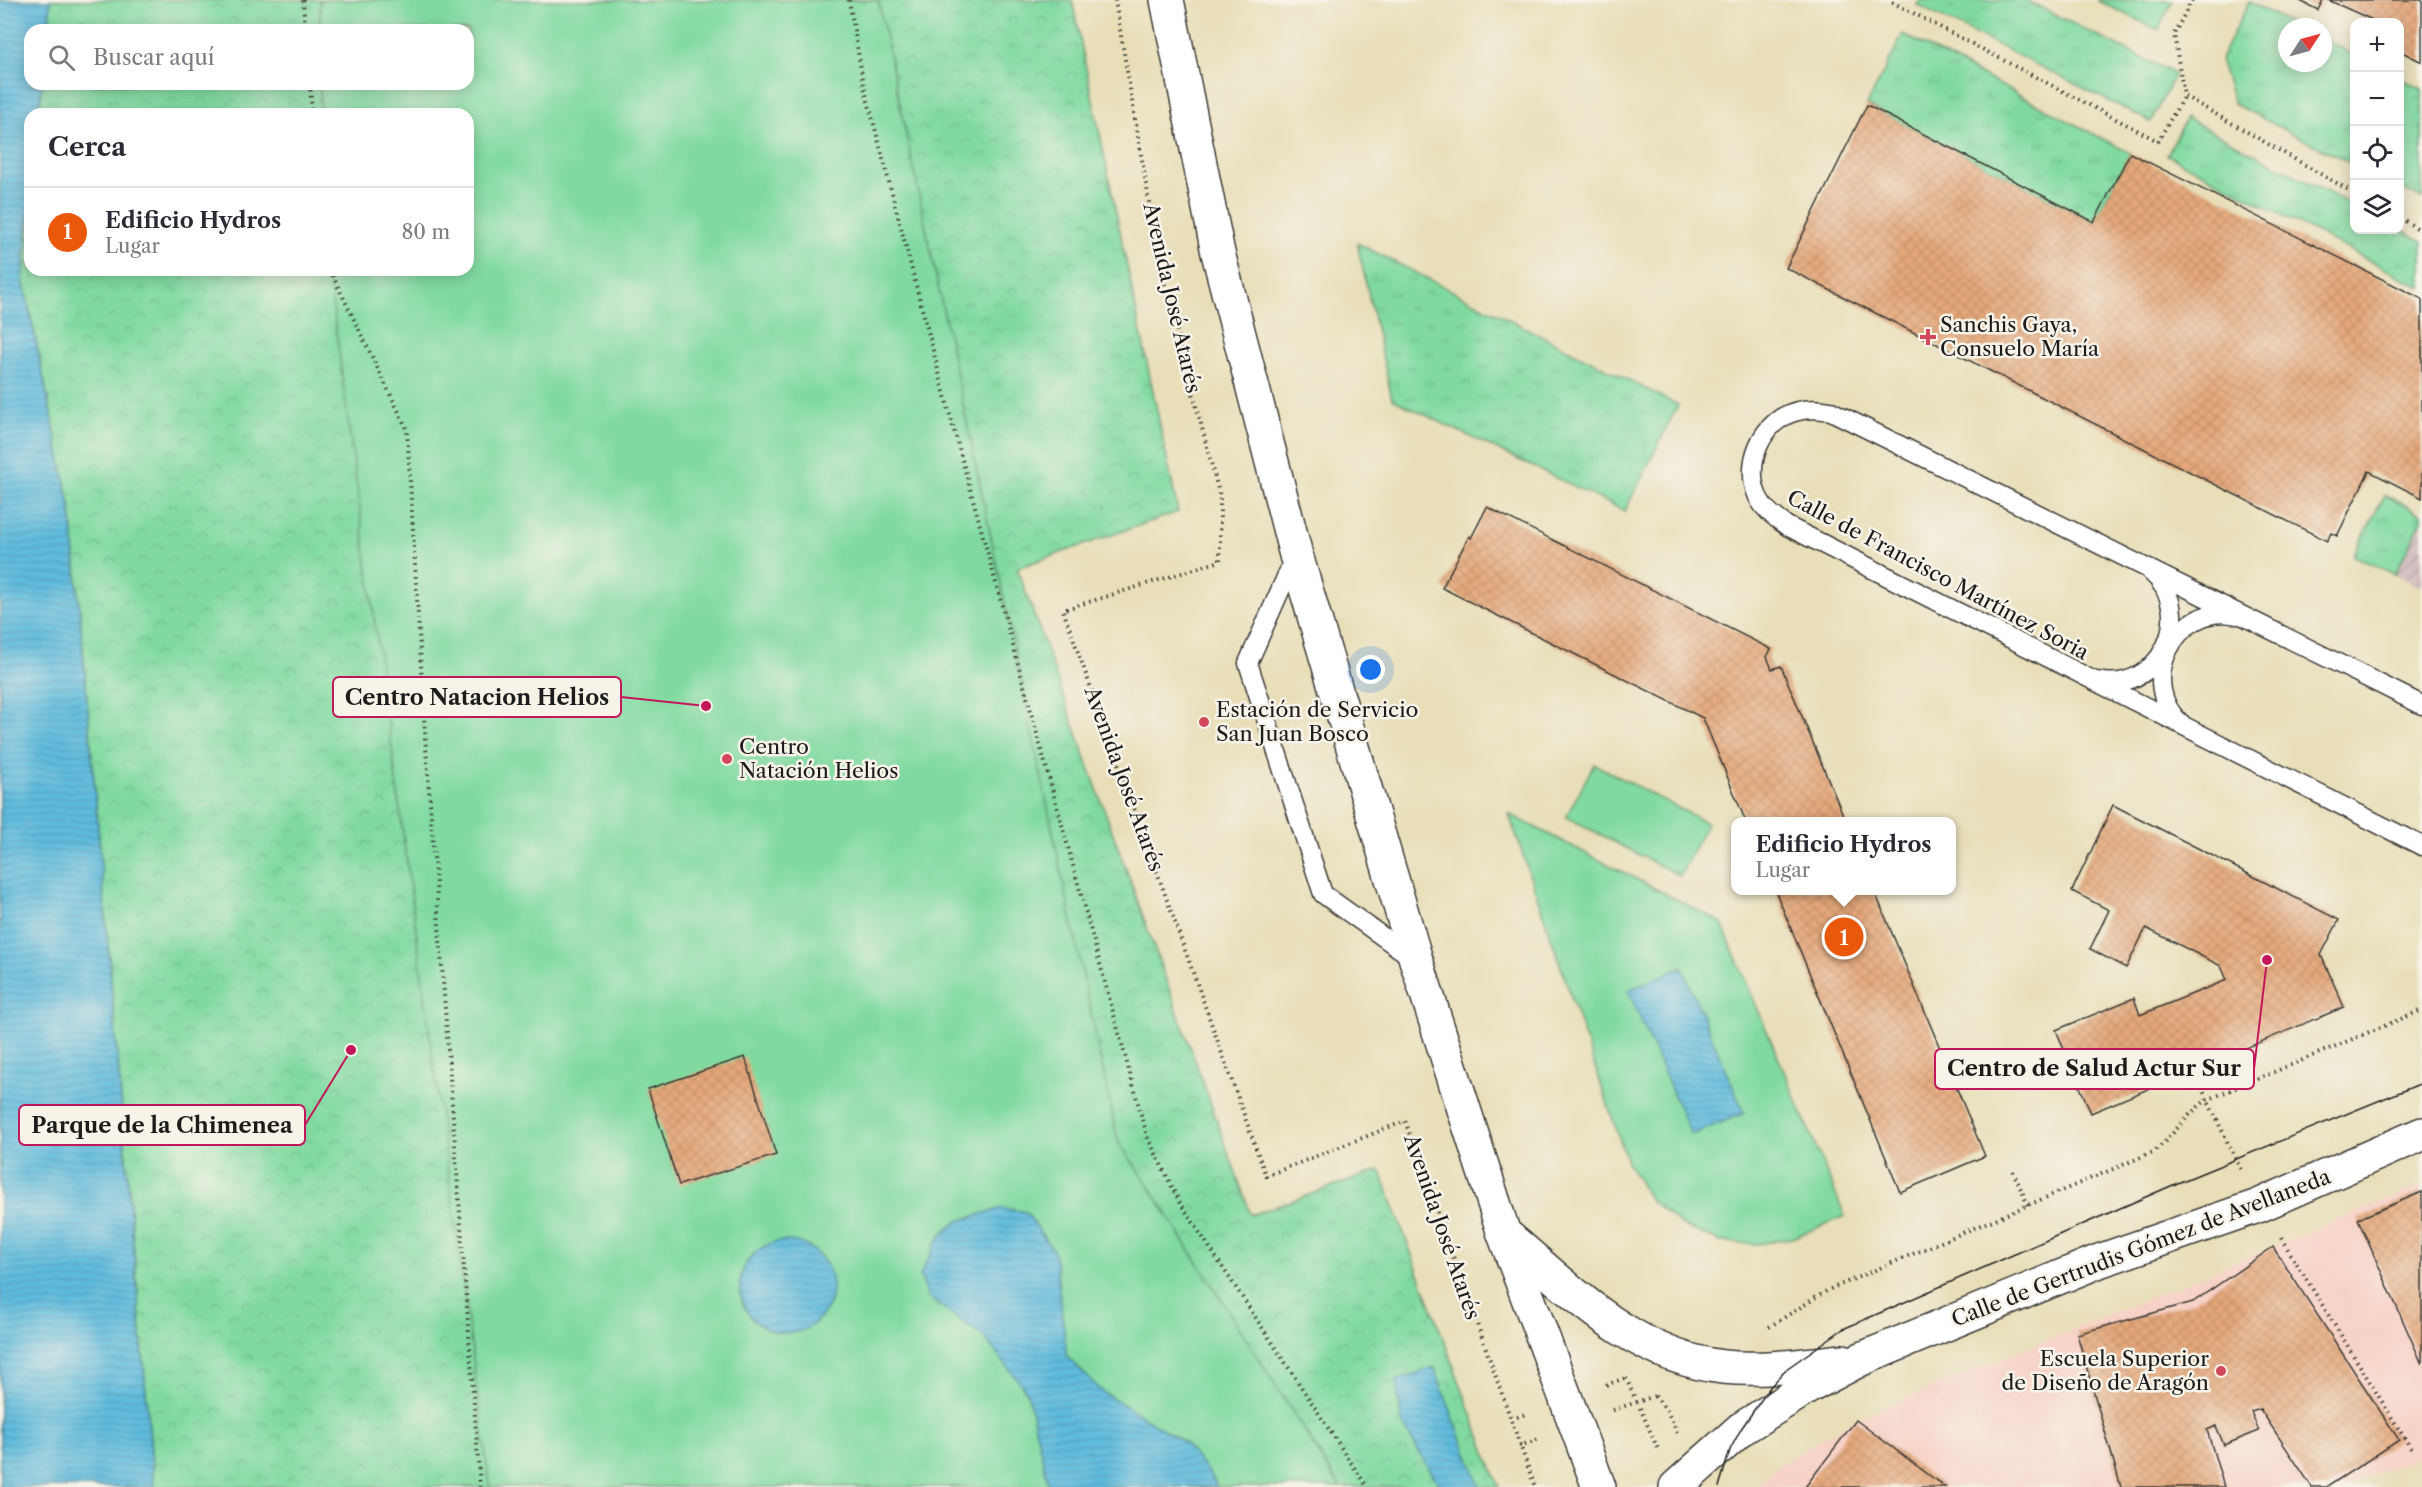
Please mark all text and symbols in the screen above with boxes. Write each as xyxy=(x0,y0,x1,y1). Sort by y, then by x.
north arrow xyxy=(2278,18,2332,72)
map controls xyxy=(2350,18,2404,234)
button: + xyxy=(2350,18,2404,72)
search box xyxy=(24,24,474,90)
icon: search xyxy=(45,41,78,74)
text: Buscar aquí xyxy=(93,44,215,71)
button: − xyxy=(2350,72,2404,126)
button: locate xyxy=(2350,126,2404,180)
text: Cerca xyxy=(48,131,126,163)
button: layers xyxy=(2350,180,2404,234)
street label: Avenida José Atarés xyxy=(1138,199,1207,395)
text: Edificio Hydros xyxy=(105,207,281,234)
text: 1 xyxy=(63,220,72,244)
text: 80 m xyxy=(402,220,450,244)
text: Lugar xyxy=(105,234,160,258)
place label: Sanchis Gaya, Consuelo María xyxy=(1940,312,2100,361)
marker: Sanchis Gaya, Consuelo María xyxy=(1921,330,1935,344)
street label: Calle de Francisco Martínez Soria xyxy=(1783,484,2094,665)
your location xyxy=(1356,655,1385,684)
callout: Centro Natacion Helios xyxy=(333,677,621,717)
street label: Avenida José Atarés xyxy=(1079,682,1169,875)
text: Centro Natacion Helios xyxy=(345,684,609,711)
place label: Estación de Servicio San Juan Bosco xyxy=(1216,697,1418,746)
marker: Estación de Servicio San Juan Bosco xyxy=(1197,715,1211,729)
place label: Centro Natación Helios xyxy=(739,734,898,783)
marker: Centro Natación Helios xyxy=(720,752,734,766)
popup xyxy=(1731,817,1956,895)
text: Edificio Hydros xyxy=(1755,831,1932,858)
text: Lugar xyxy=(1755,858,1810,882)
pin: 1 xyxy=(1824,914,1864,960)
callout: Centro de Salud Actur Sur xyxy=(1935,1049,2254,1089)
text: Centro de Salud Actur Sur xyxy=(1947,1055,2241,1082)
callout: Parque de la Chimenea xyxy=(19,1105,305,1145)
text: Parque de la Chimenea xyxy=(31,1112,293,1139)
street label: Avenida José Atarés xyxy=(1399,1130,1486,1323)
street label: Calle de Gertrudis Gómez de Avellaneda xyxy=(1948,1163,2335,1332)
place label: Escuela Superior de Diseño de Aragón xyxy=(2001,1346,2209,1395)
marker: Escuela Superior de Diseño de Aragón xyxy=(2214,1364,2228,1378)

